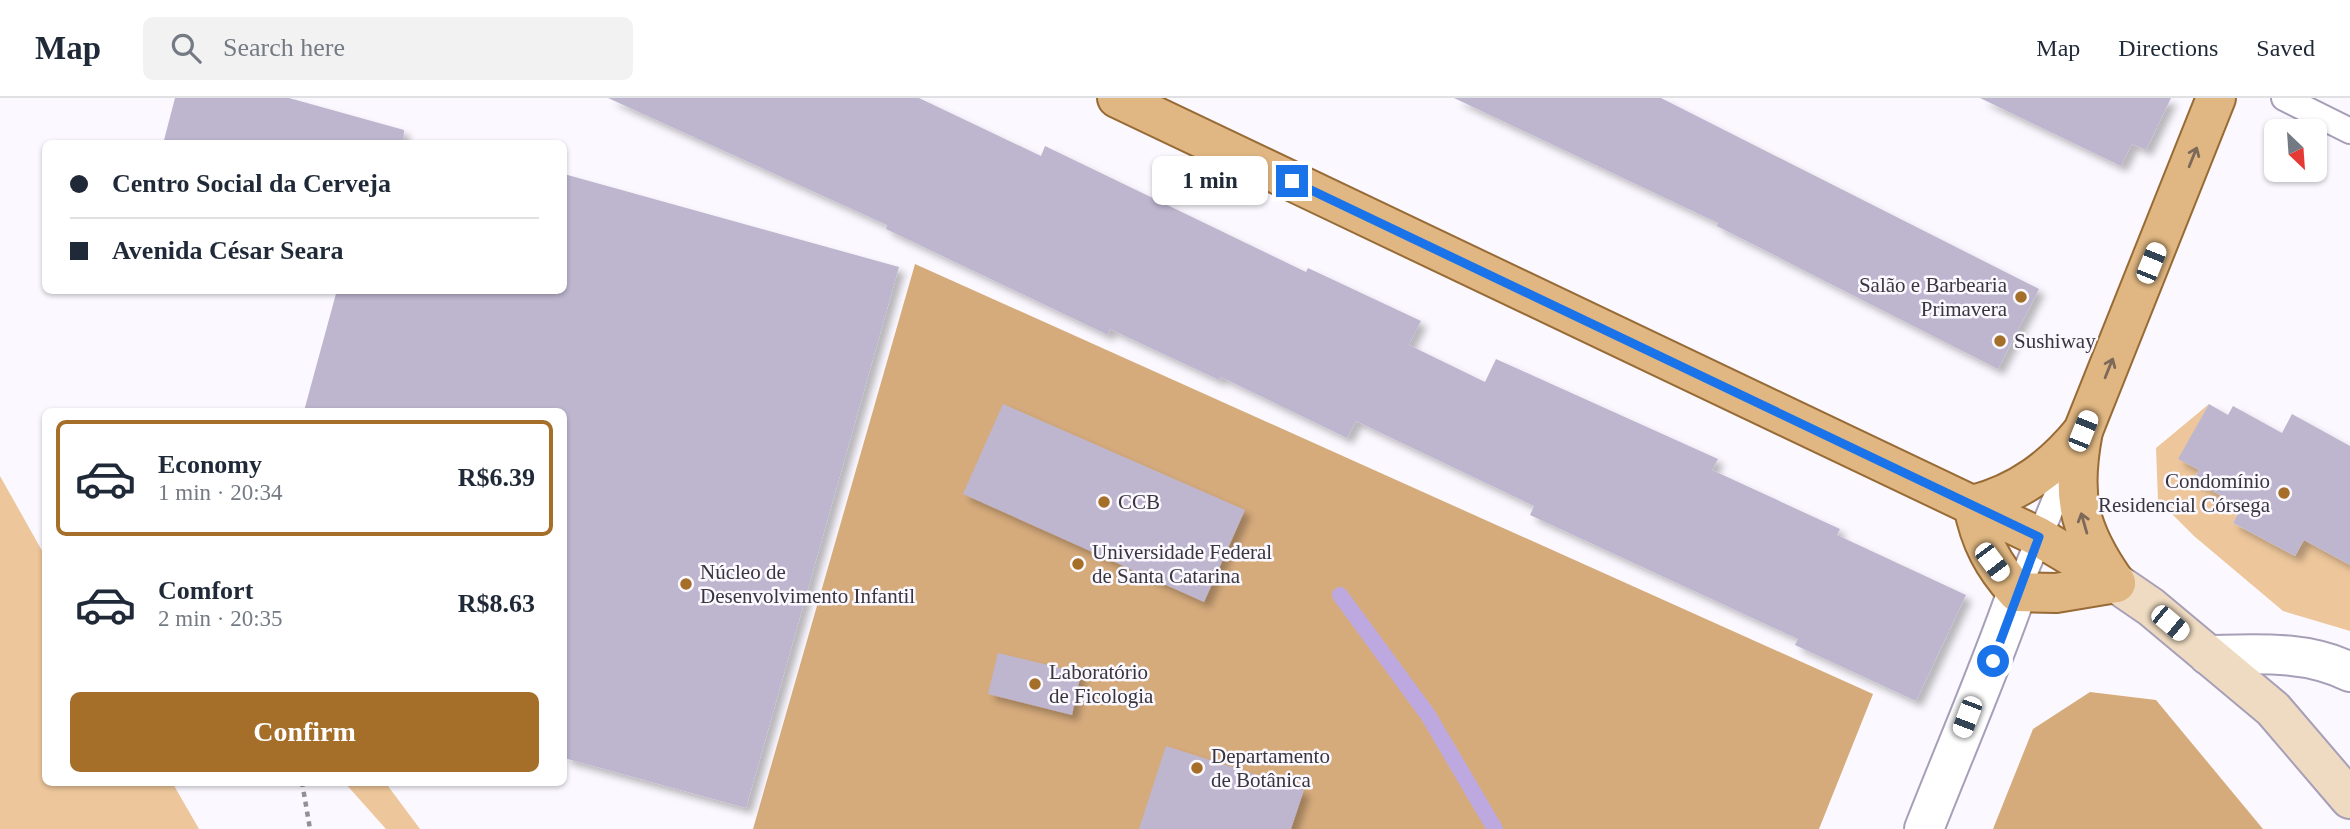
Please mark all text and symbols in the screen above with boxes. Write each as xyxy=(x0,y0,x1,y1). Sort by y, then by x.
search box xyxy=(143,17,633,80)
icon: search xyxy=(167,29,205,67)
text: Map xyxy=(35,30,101,66)
text: Search here xyxy=(223,33,345,62)
text: Map xyxy=(2036,35,2080,61)
text: Directions xyxy=(2118,35,2218,61)
text: Saved xyxy=(2256,35,2315,61)
north arrow xyxy=(2264,119,2328,182)
map controls xyxy=(2264,119,2327,182)
one-way arrow xyxy=(2187,146,2200,168)
callout: 1 min xyxy=(1152,156,1268,206)
route end xyxy=(1276,165,1308,197)
text: 1 min xyxy=(1182,168,1238,193)
text: Centro Social da Cerveja xyxy=(112,169,391,198)
text: Avenida César Seara xyxy=(112,236,344,265)
car xyxy=(2134,240,2169,286)
place label: Salão e Barbearia Primavera xyxy=(1859,273,2008,321)
marker: Salão e Barbearia Primavera xyxy=(2013,289,2029,305)
place label: Sushiway xyxy=(2014,329,2096,353)
marker: Sushiway xyxy=(1992,333,2008,349)
one-way arrow xyxy=(2104,358,2117,380)
car xyxy=(2066,408,2101,454)
icon: car xyxy=(74,447,137,510)
text: Economy xyxy=(158,450,262,479)
text: R$6.39 xyxy=(458,463,535,492)
place label: Condomínio Residencial Córsega xyxy=(2098,469,2271,517)
text: 1 min · 20:34 xyxy=(158,480,283,505)
marker: Condomínio Residencial Córsega xyxy=(2276,485,2292,501)
place label: CCB xyxy=(1118,490,1160,514)
marker: CCB xyxy=(1096,494,1112,510)
one-way arrow xyxy=(2077,512,2090,535)
car xyxy=(1971,539,2014,585)
place label: Universidade Federal de Santa Catarina xyxy=(1092,540,1272,588)
marker: Universidade Federal de Santa Catarina xyxy=(1070,556,1086,572)
place label: Núcleo de Desenvolvimento Infantil xyxy=(700,560,915,608)
icon: car xyxy=(74,573,137,636)
text: Comfort xyxy=(158,576,253,605)
marker: Núcleo de Desenvolvimento Infantil xyxy=(678,576,694,592)
text: R$8.63 xyxy=(458,589,535,618)
car xyxy=(2148,601,2193,645)
text: 2 min · 20:35 xyxy=(158,606,283,631)
route start xyxy=(1977,645,2009,677)
place label: Laboratório de Ficologia xyxy=(1049,660,1154,708)
marker: Laboratório de Ficologia xyxy=(1027,676,1043,692)
button: Confirm xyxy=(70,692,539,772)
car xyxy=(1950,694,1985,740)
place label: Departamento de Botânica xyxy=(1211,744,1330,792)
marker: Departamento de Botânica xyxy=(1189,760,1205,776)

